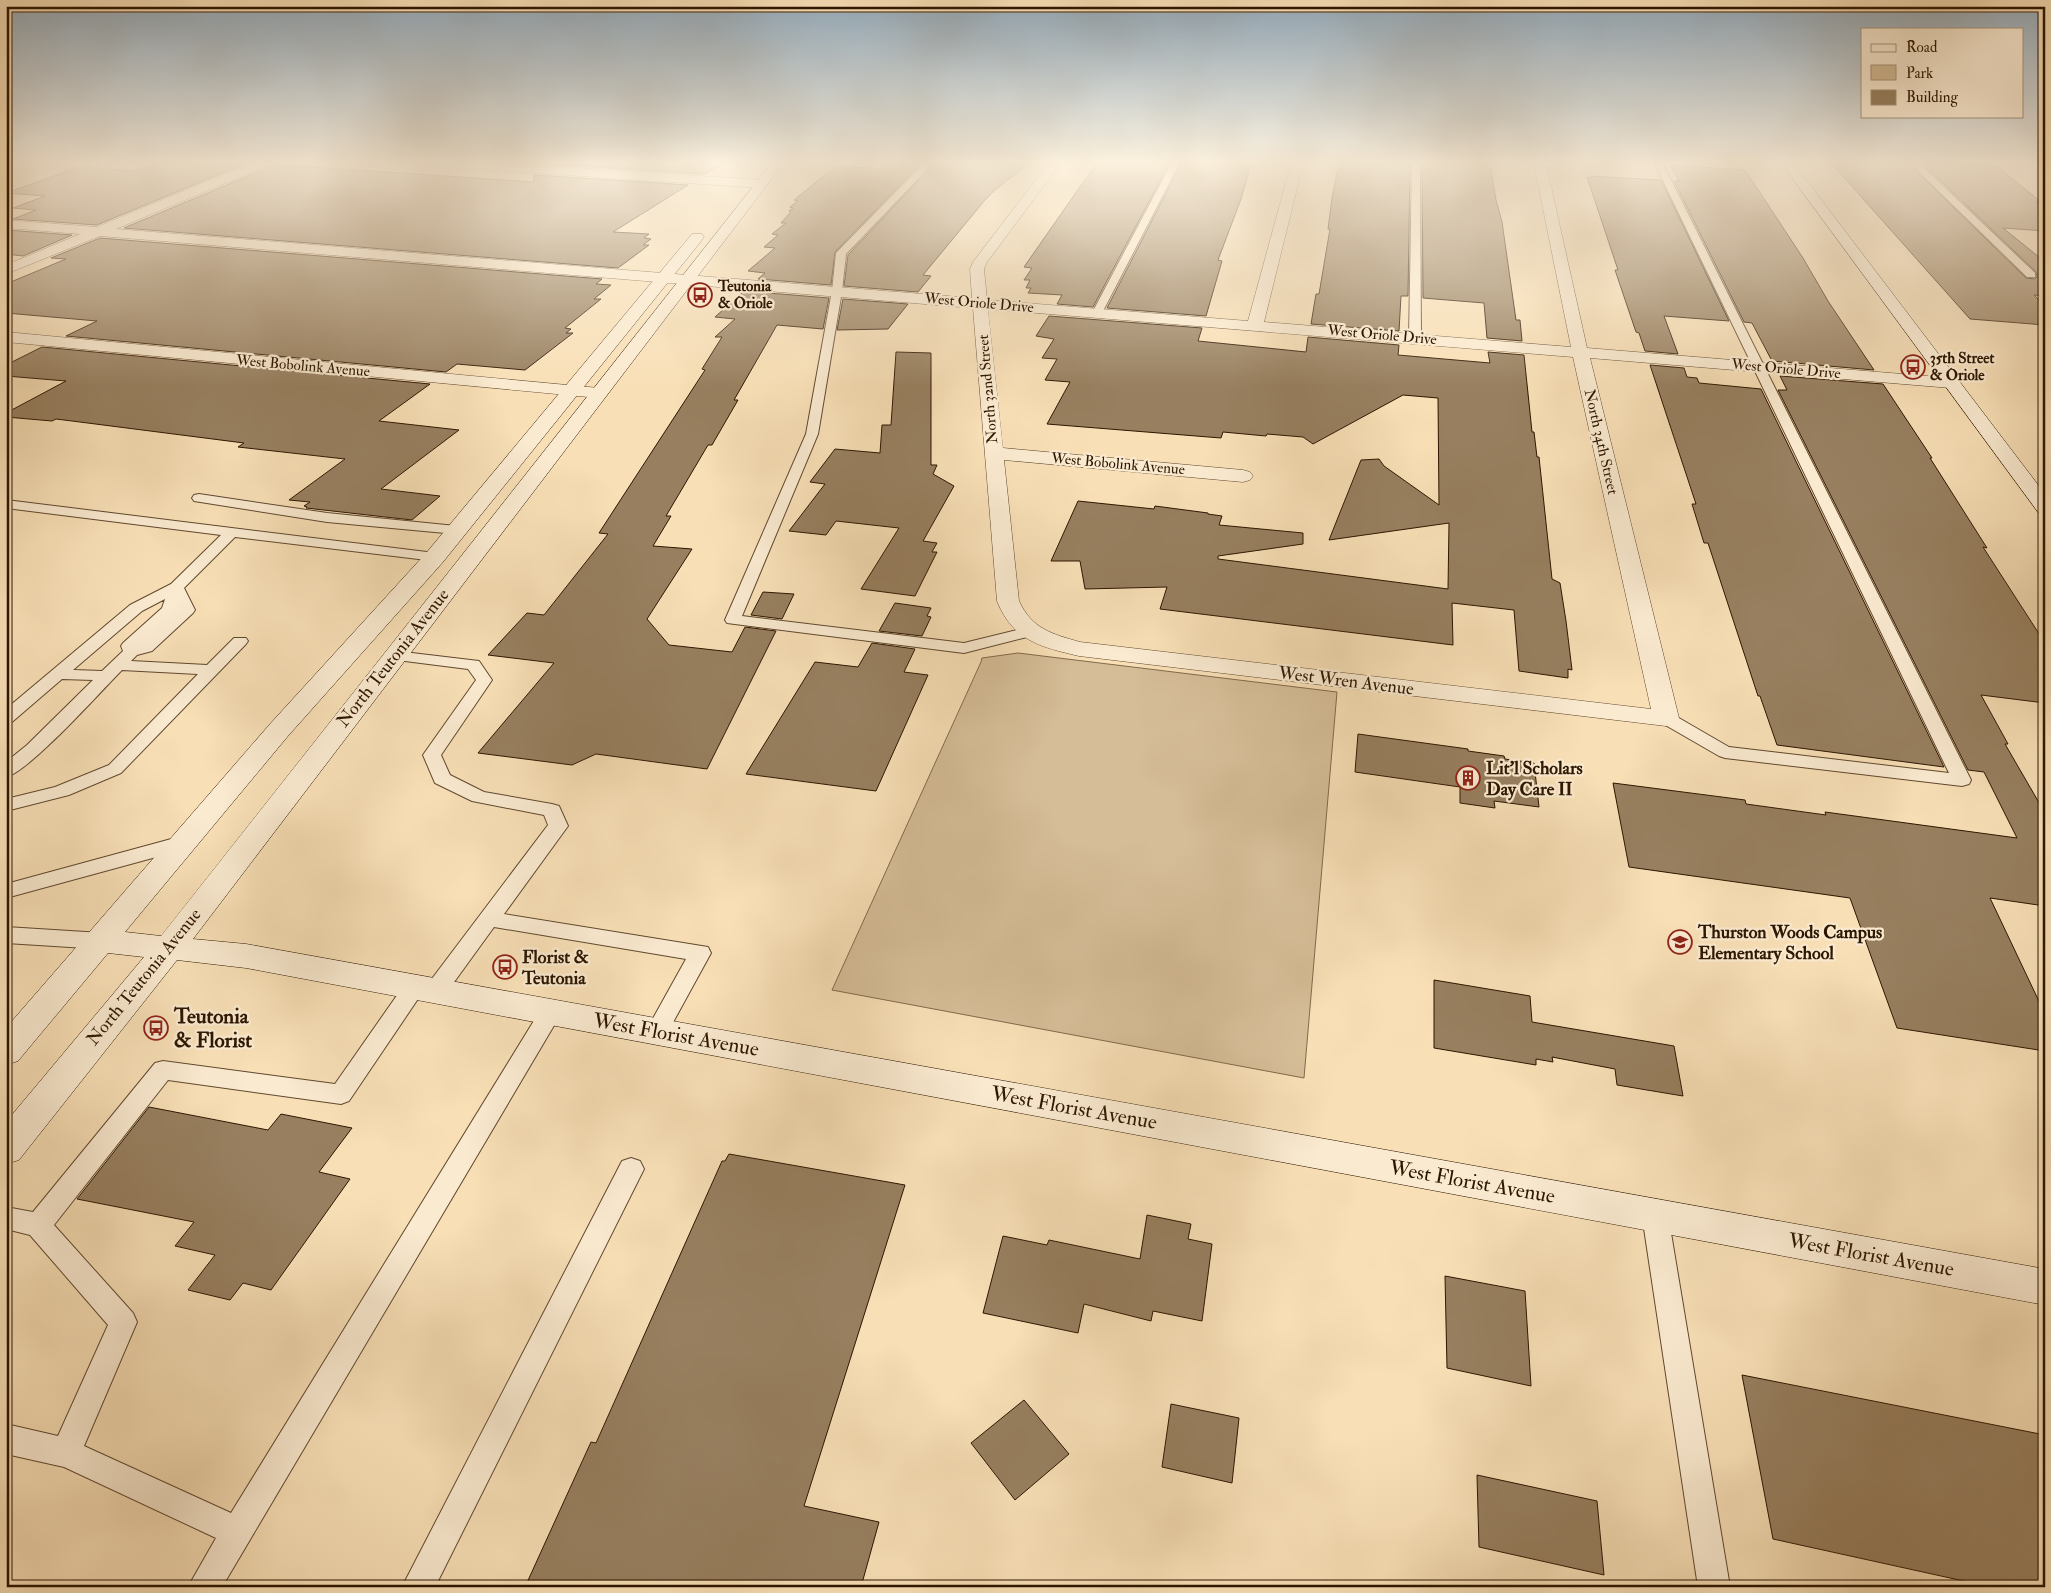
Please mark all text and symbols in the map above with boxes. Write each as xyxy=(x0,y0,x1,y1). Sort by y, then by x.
legend xyxy=(1861,28,2024,118)
text: Road xyxy=(1906,38,1938,57)
text: Park xyxy=(1906,64,1933,83)
text: Building xyxy=(1906,88,1958,107)
place label: Teutonia & Oriole xyxy=(717,277,773,313)
bus stop icon: Teutonia & Oriole xyxy=(687,282,713,308)
street label: West Oriole Drive xyxy=(923,289,1035,317)
street label: West Oriole Drive xyxy=(1326,321,1438,349)
street label: North 32nd Street xyxy=(974,333,1002,444)
place label: 35th Street & Oriole xyxy=(1930,349,1995,385)
street label: West Bobolink Avenue xyxy=(234,351,371,381)
bus stop icon: 35th Street & Oriole xyxy=(1900,354,1926,380)
street label: West Oriole Drive xyxy=(1730,355,1842,383)
street label: North 34th Street xyxy=(1580,387,1622,497)
street label: West Bobolink Avenue xyxy=(1049,449,1186,479)
street label: North Teutonia Avenue xyxy=(332,584,455,732)
street label: West Wren Avenue xyxy=(1276,661,1415,701)
place label: Lit'l Scholars Day Care II xyxy=(1486,757,1583,801)
building icon: Lit'l Scholars Day Care II xyxy=(1455,765,1481,791)
street label: North Teutonia Avenue xyxy=(82,903,207,1050)
place label: Thurston Woods Campus Elementary School xyxy=(1697,921,1882,965)
school or university icon: Thurston Woods Campus Elementary School xyxy=(1667,929,1693,955)
place label: Florist & Teutonia xyxy=(521,946,589,990)
bus stop icon: Florist & Teutonia xyxy=(492,954,518,980)
place label: Teutonia & Florist xyxy=(173,1003,252,1054)
street label: West Florist Avenue xyxy=(590,1007,761,1063)
bus stop icon: Teutonia & Florist xyxy=(143,1015,169,1041)
street label: West Florist Avenue xyxy=(988,1080,1159,1136)
street label: West Florist Avenue xyxy=(1386,1154,1557,1210)
street label: West Florist Avenue xyxy=(1785,1227,1956,1283)

